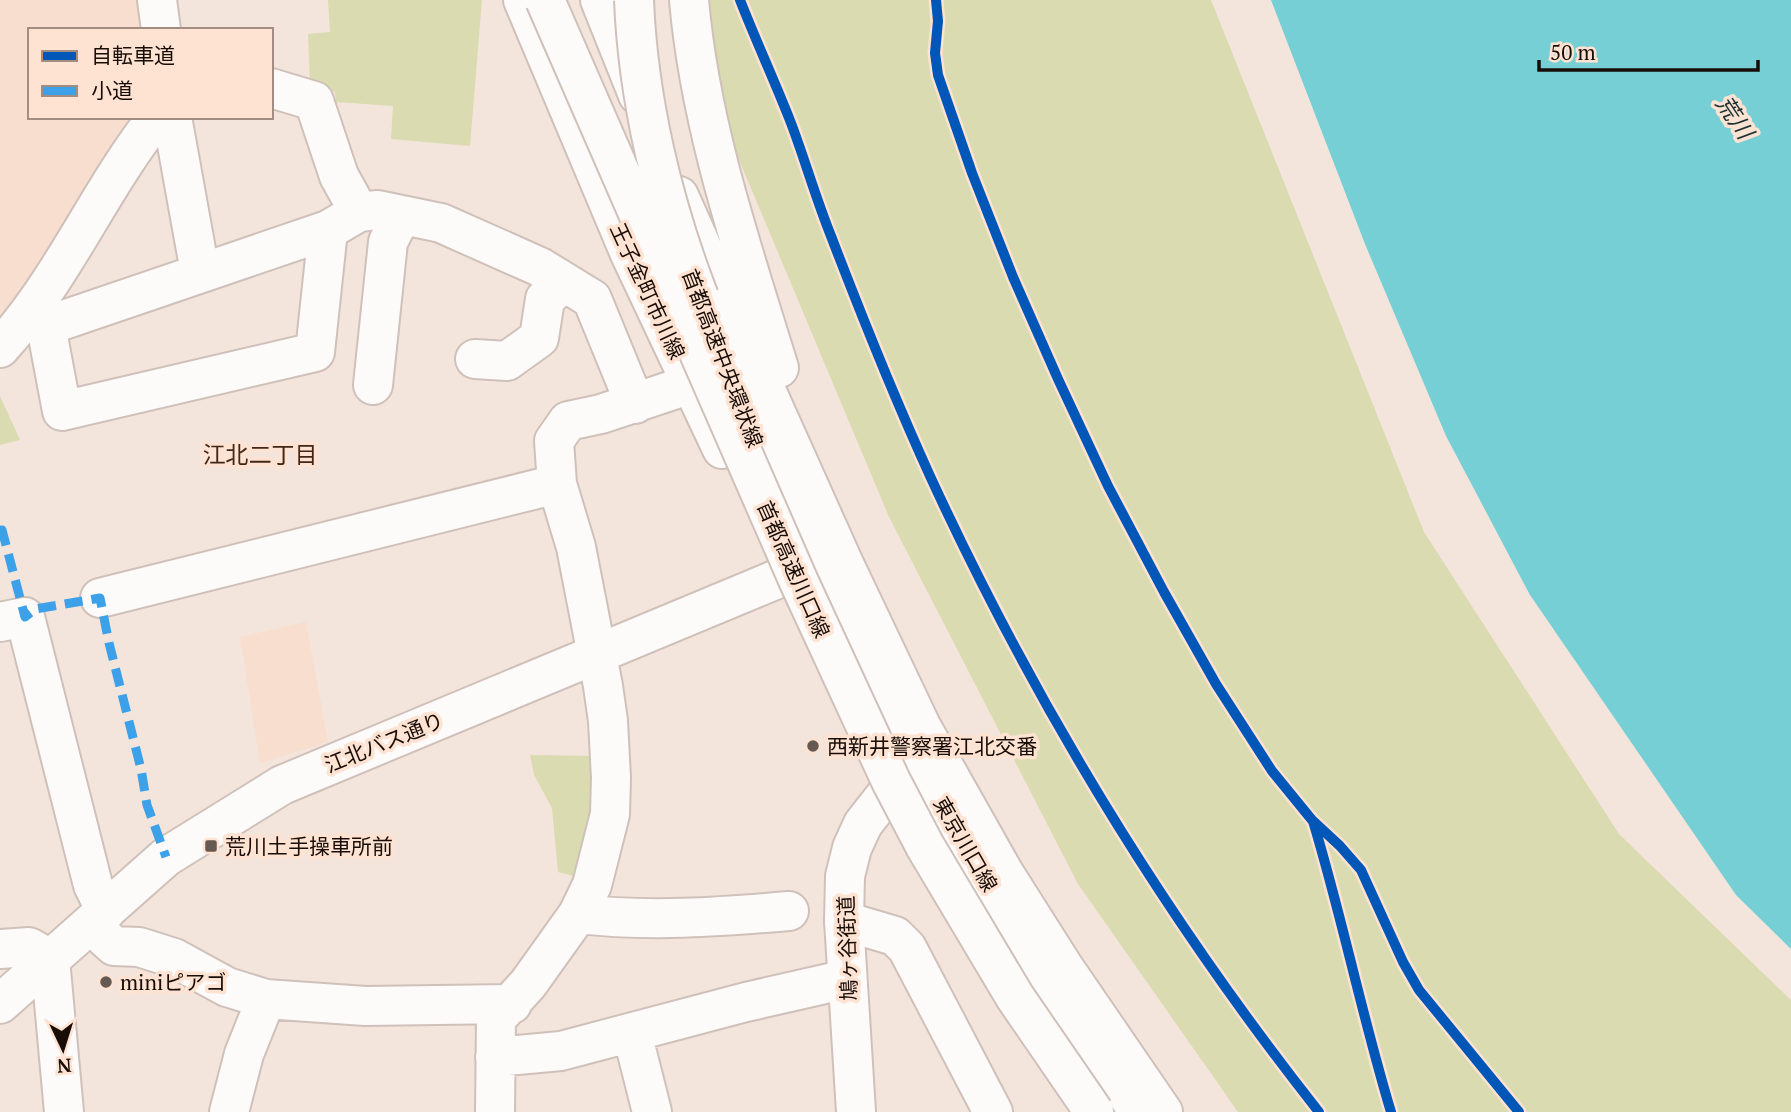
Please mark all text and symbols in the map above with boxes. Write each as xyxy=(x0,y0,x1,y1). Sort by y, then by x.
legend xyxy=(28,28,273,119)
scale bar xyxy=(1539,28,1758,72)
text: 50 m xyxy=(1550,38,1596,66)
text: 自転車道 xyxy=(91,41,175,69)
text: 小道 xyxy=(91,76,133,104)
water label: 荒川 xyxy=(1709,89,1762,147)
street label: 王子金町市川線 xyxy=(604,218,692,364)
street label: 首都高速中央環状線 xyxy=(676,265,770,451)
district label: 江北二丁目 xyxy=(203,439,318,470)
street label: 首都高速川口線 xyxy=(751,496,837,642)
street label: 江北バス通り xyxy=(320,705,448,779)
place label: 西新井警察署江北交番 xyxy=(827,732,1037,760)
marker: 西新井警察署江北交番 xyxy=(805,738,821,754)
street label: 東京川口線 xyxy=(928,792,1004,896)
place label: 荒川土手操車所前 xyxy=(225,832,393,860)
marker: 荒川土手操車所前 xyxy=(203,838,219,854)
street label: 鳩ヶ谷街道 xyxy=(831,895,863,1001)
place label: miniピアゴ xyxy=(120,968,226,996)
marker: miniピアゴ xyxy=(98,974,114,990)
north arrow xyxy=(28,1014,98,1084)
text: N xyxy=(56,1053,72,1079)

